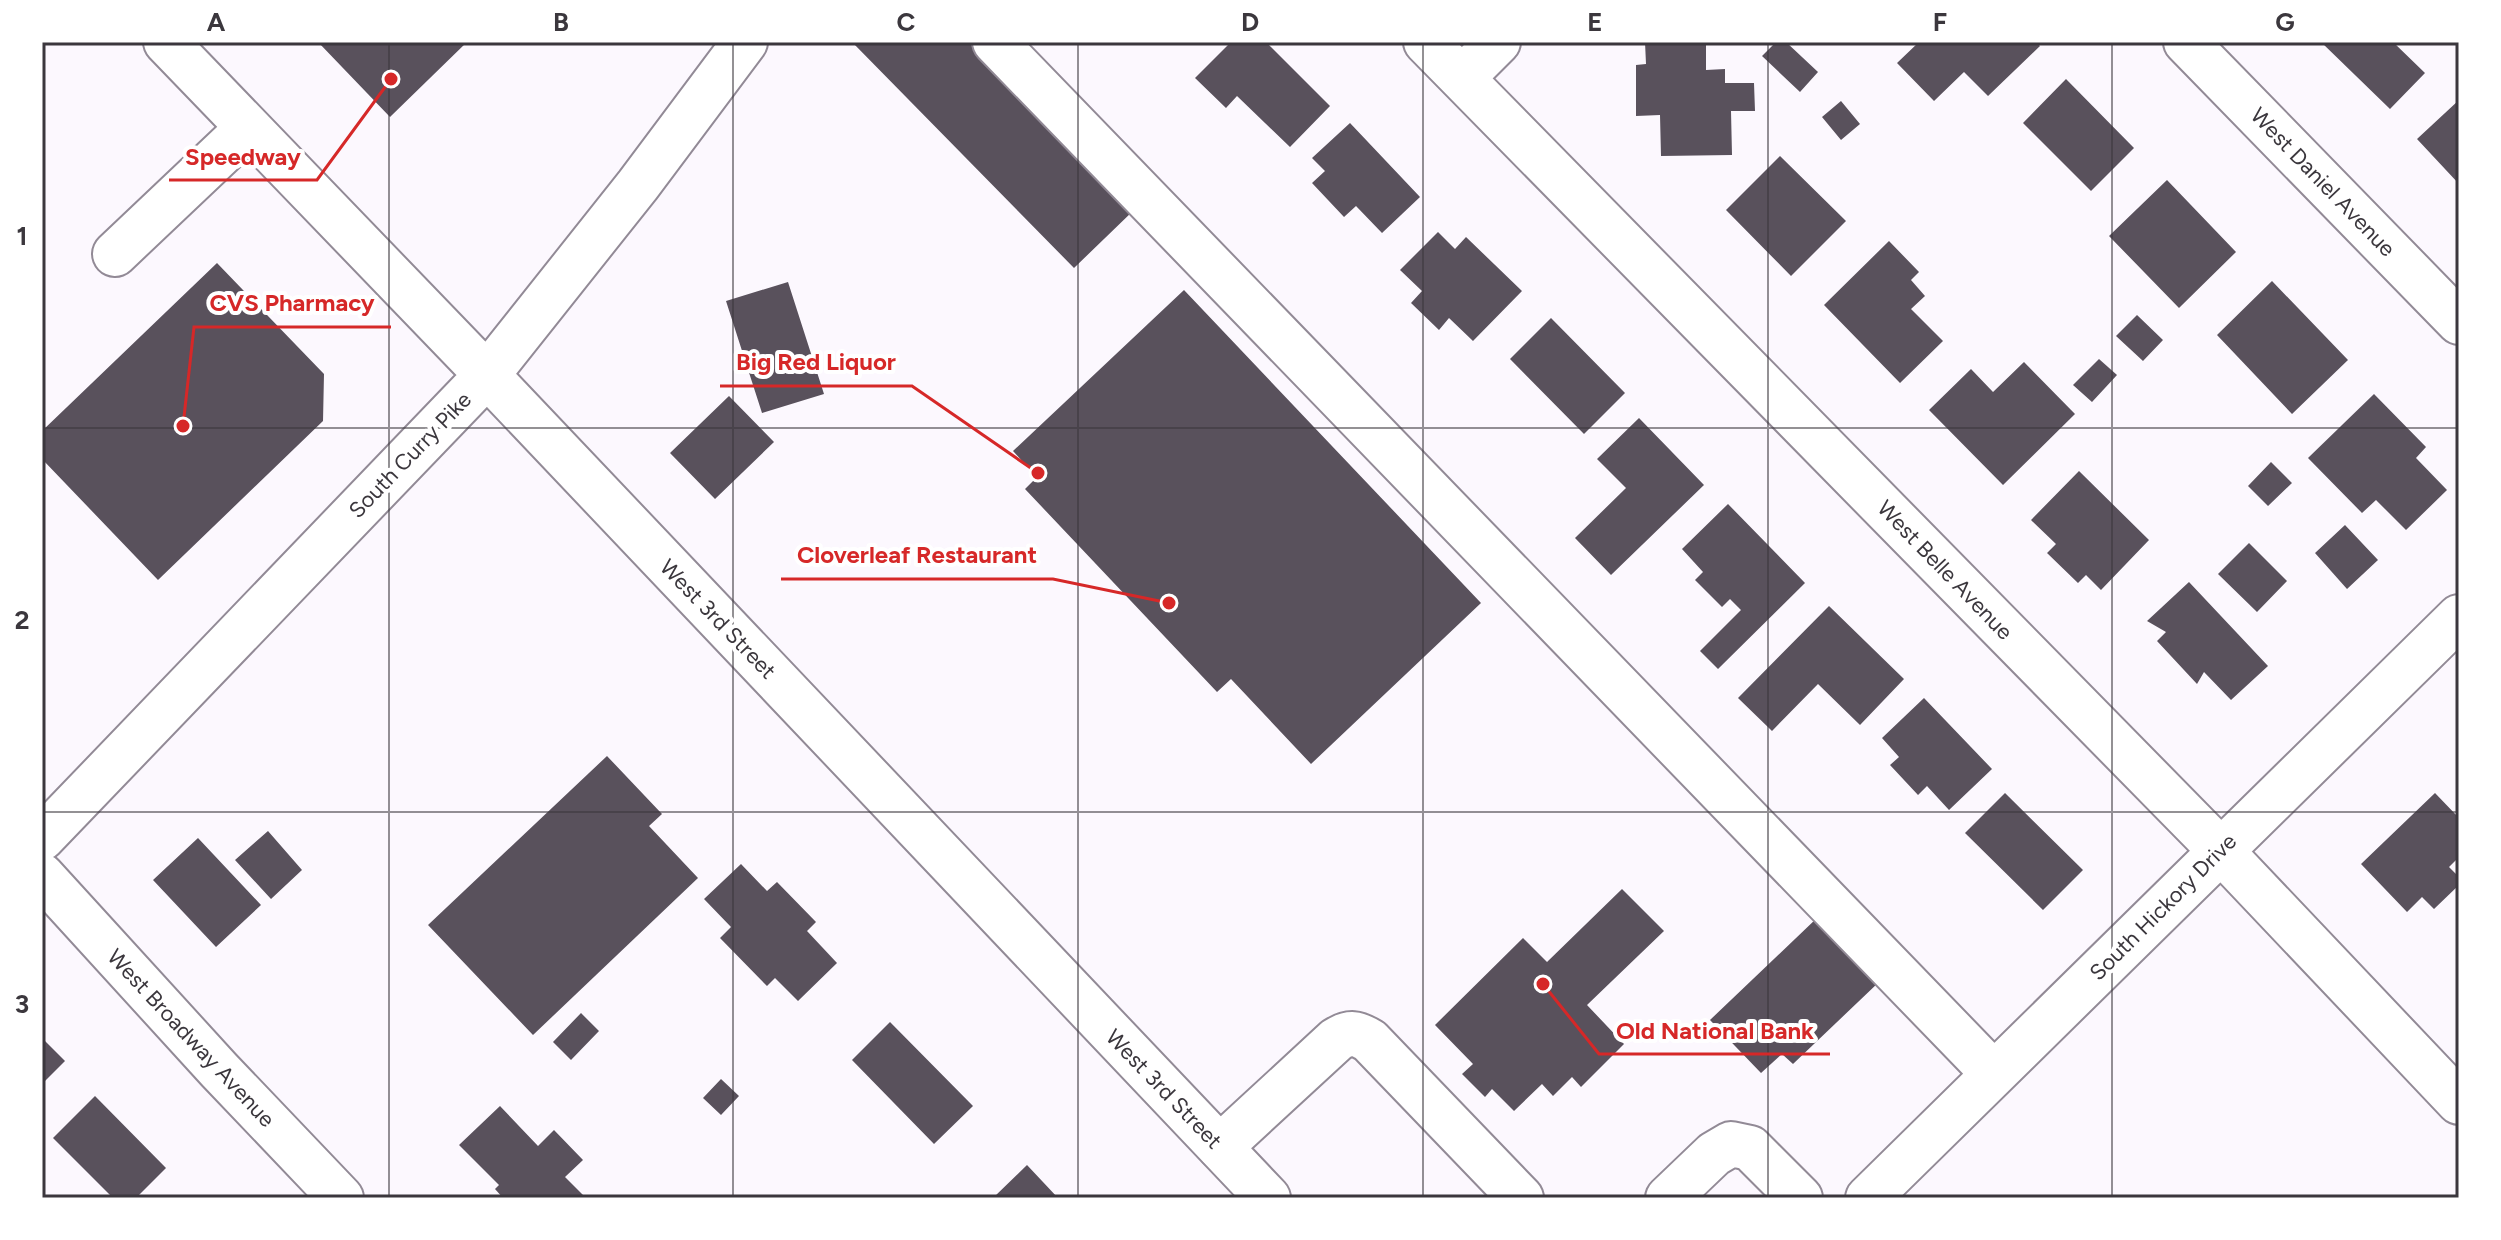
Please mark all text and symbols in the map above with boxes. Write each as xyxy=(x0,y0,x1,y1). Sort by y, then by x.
text: A xyxy=(207,6,226,38)
text: B xyxy=(553,6,569,38)
text: C xyxy=(897,6,916,38)
text: D xyxy=(1241,6,1259,38)
text: E xyxy=(1587,6,1603,38)
text: F xyxy=(1933,6,1947,38)
text: G xyxy=(2275,6,2295,38)
street label: West Daniel Avenue xyxy=(2245,102,2401,262)
callout: Speedway xyxy=(169,132,317,180)
text: Speedway xyxy=(185,142,301,171)
text: 1 xyxy=(17,220,27,252)
callout: CVS Pharmacy xyxy=(194,279,391,327)
text: CVS Pharmacy xyxy=(209,288,375,317)
callout: Big Red Liquor xyxy=(720,338,912,386)
text: Big Red Liquor xyxy=(736,347,896,376)
street label: South Curry Pike xyxy=(343,386,477,524)
street label: West Belle Avenue xyxy=(1872,495,2018,645)
callout: Cloverleaf Restaurant xyxy=(781,531,1053,579)
text: Cloverleaf Restaurant xyxy=(797,540,1037,569)
street label: West 3rd Street xyxy=(654,554,782,684)
text: 2 xyxy=(14,604,30,636)
street label: South Hickory Drive xyxy=(2084,828,2242,986)
street label: West Broadway Avenue xyxy=(102,943,280,1133)
text: 3 xyxy=(15,988,29,1020)
callout: Old National Bank xyxy=(1599,1006,1830,1054)
text: Old National Bank xyxy=(1616,1016,1814,1045)
street label: West 3rd Street xyxy=(1100,1024,1228,1154)

